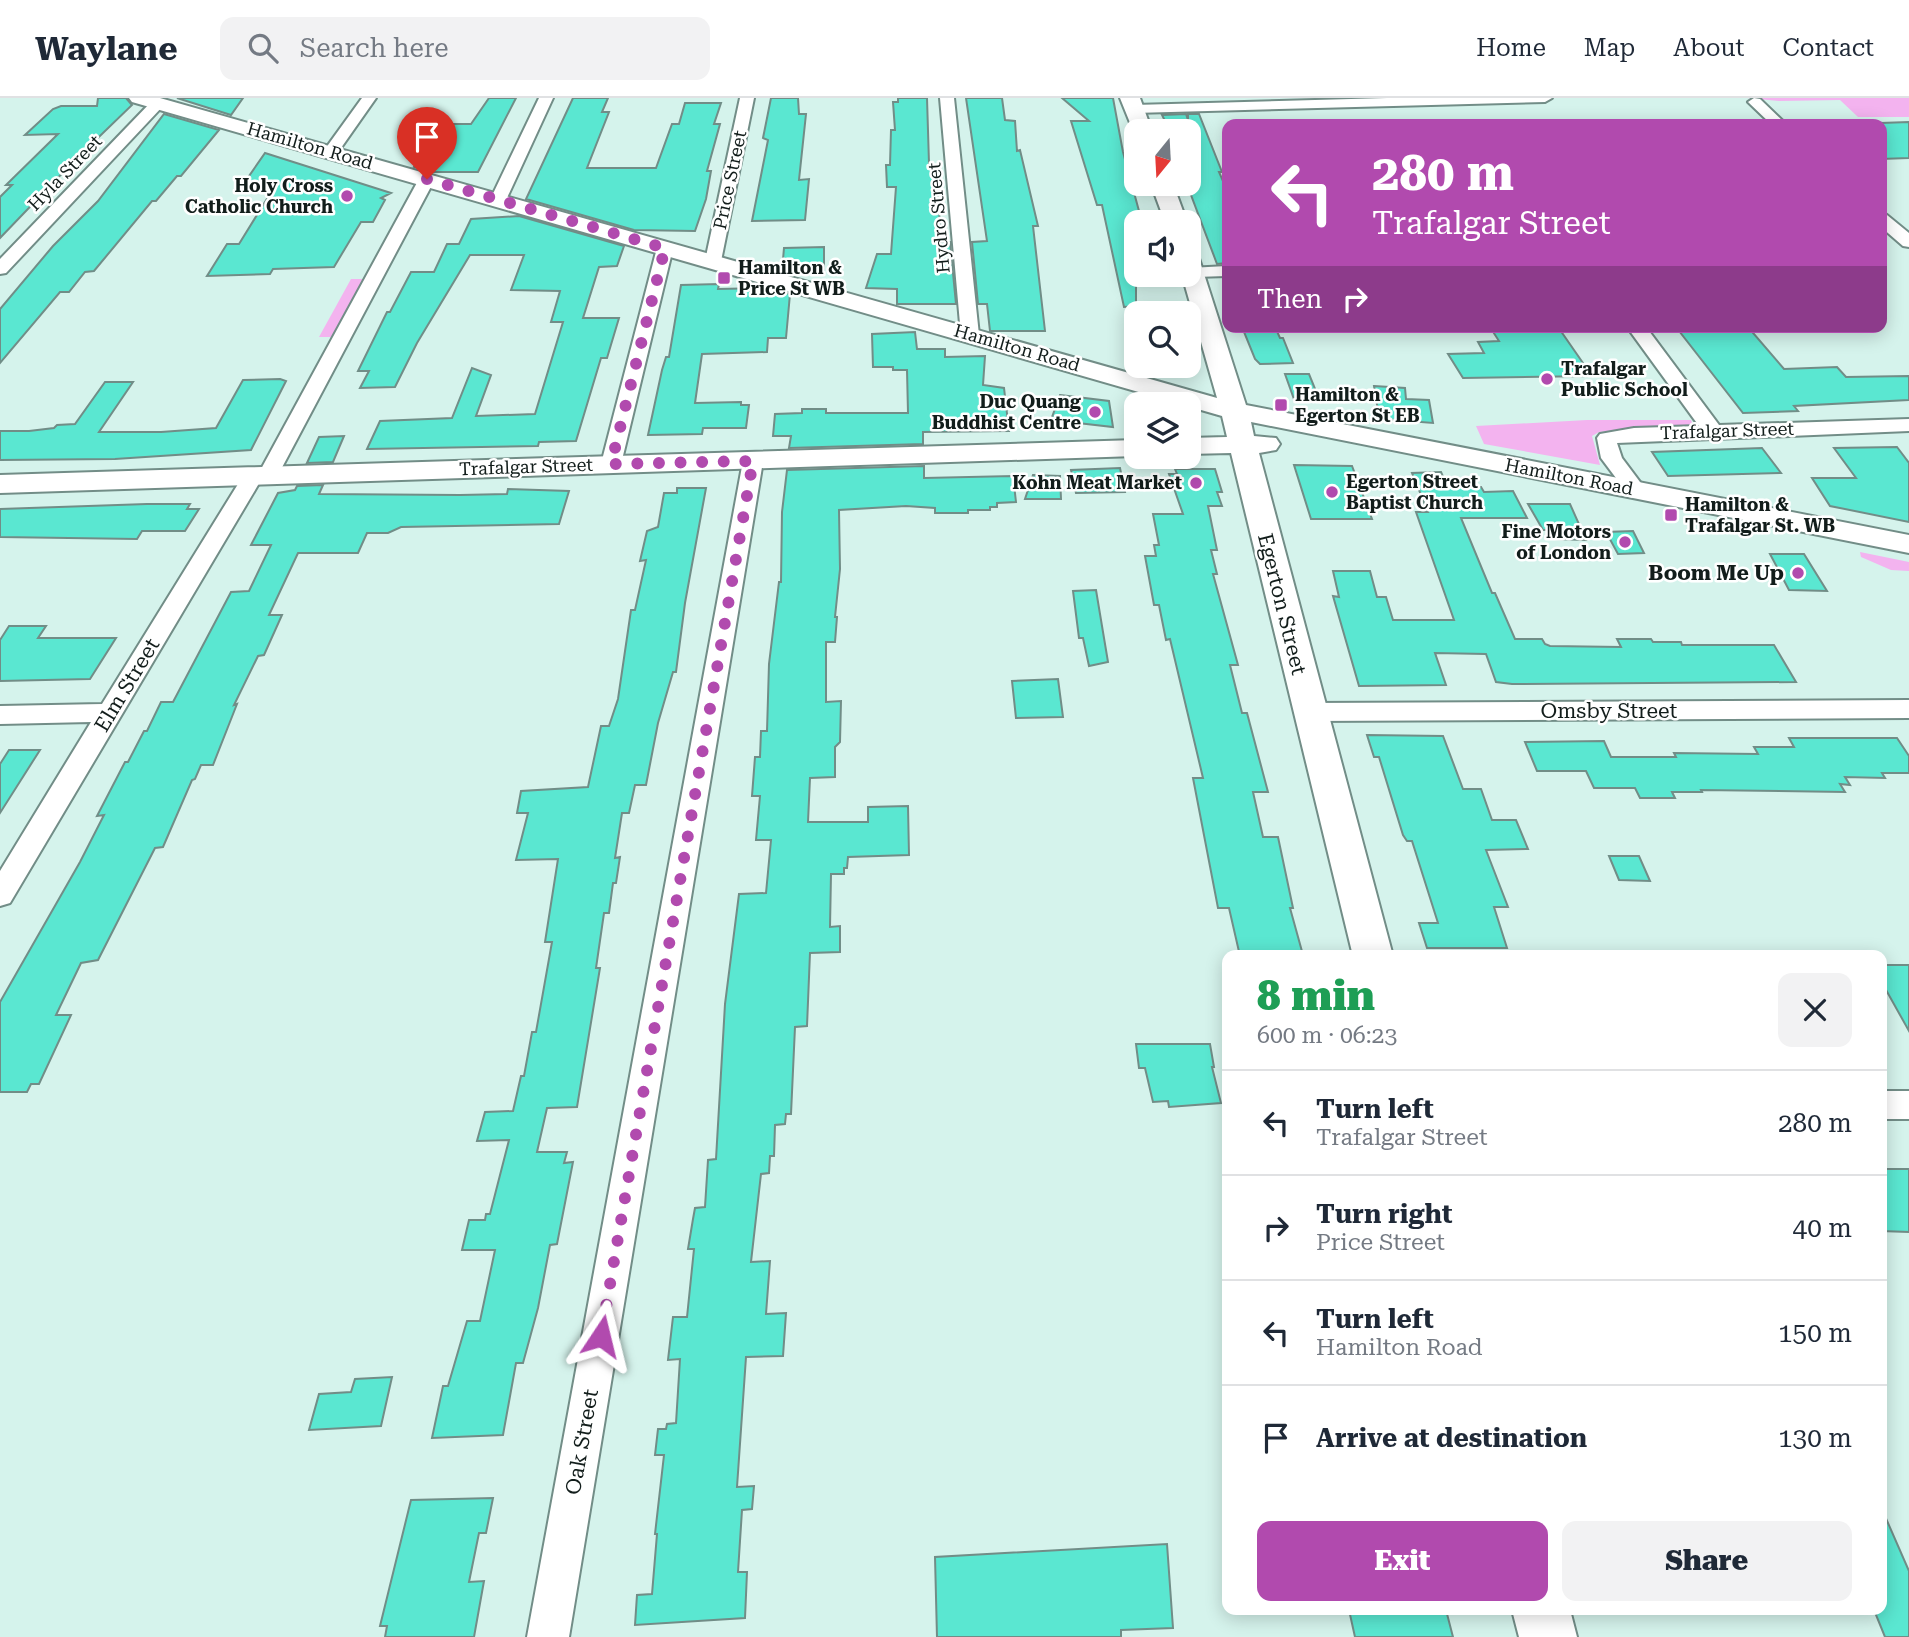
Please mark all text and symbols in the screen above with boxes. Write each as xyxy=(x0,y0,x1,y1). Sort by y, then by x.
search box xyxy=(220,17,710,80)
text: Waylane xyxy=(35,29,178,68)
icon: search xyxy=(244,29,282,67)
text: Search here xyxy=(300,33,449,63)
text: Home xyxy=(1476,34,1546,62)
text: Map xyxy=(1584,34,1635,62)
text: About xyxy=(1673,34,1744,62)
text: Contact xyxy=(1782,34,1874,62)
pin xyxy=(397,107,457,179)
street label: Hamilton Road xyxy=(245,117,376,174)
icon: arrive xyxy=(408,118,446,156)
north arrow xyxy=(1124,119,1200,196)
map controls xyxy=(1124,119,1201,469)
street label: Price Street xyxy=(709,128,750,231)
street label: Hyla Street xyxy=(23,130,106,215)
text: 280 m xyxy=(1372,145,1514,202)
icon: left xyxy=(1257,147,1348,238)
street label: Hydro Street xyxy=(923,161,954,274)
place label: Holy Cross Catholic Church xyxy=(185,175,333,217)
marker: Holy Cross Catholic Church xyxy=(339,188,355,204)
text: Trafalgar Street xyxy=(1372,204,1611,242)
button: sound xyxy=(1124,210,1201,287)
place label: Hamilton & Price St WB xyxy=(738,257,845,299)
marker: Hamilton & Price St WB xyxy=(716,270,732,286)
icon: right xyxy=(1336,280,1374,318)
text: Then xyxy=(1257,284,1322,314)
button: search xyxy=(1124,301,1201,378)
street label: Hamilton Road xyxy=(952,319,1083,376)
place label: Trafalgar Public School xyxy=(1561,358,1688,400)
marker: Trafalgar Public School xyxy=(1539,371,1555,387)
place label: Hamilton & Egerton St EB xyxy=(1295,384,1420,426)
place label: Duc Quang Buddhist Centre xyxy=(932,391,1082,433)
button: layers xyxy=(1124,392,1201,469)
marker: Hamilton & Egerton St EB xyxy=(1273,397,1289,413)
marker: Duc Quang Buddhist Centre xyxy=(1087,404,1103,420)
street label: Trafalgar Street xyxy=(1660,418,1795,443)
street label: Trafalgar Street xyxy=(459,454,594,479)
street label: Hamilton Road xyxy=(1503,454,1635,499)
place label: Egerton Street Baptist Church xyxy=(1346,471,1483,513)
place label: Kohn Meat Market xyxy=(1012,472,1182,493)
marker: Kohn Meat Market xyxy=(1188,475,1204,491)
marker: Egerton Street Baptist Church xyxy=(1324,484,1340,500)
place label: Hamilton & Trafalgar St. WB xyxy=(1685,494,1835,536)
marker: Hamilton & Trafalgar St. WB xyxy=(1663,507,1679,523)
place label: Fine Motors of London xyxy=(1502,521,1611,563)
street label: Egerton Street xyxy=(1253,531,1311,677)
marker: Fine Motors of London xyxy=(1617,534,1633,550)
place label: Boom Me Up xyxy=(1648,561,1784,585)
marker: Boom Me Up xyxy=(1790,565,1806,581)
street label: Elm Street xyxy=(90,634,164,736)
street label: Omsby Street xyxy=(1541,699,1678,723)
text: 8 min xyxy=(1257,971,1375,1020)
button: close xyxy=(1778,973,1852,1047)
text: 600 m · 06:23 xyxy=(1257,1022,1397,1049)
text: Turn left xyxy=(1316,1094,1434,1124)
icon: left xyxy=(1257,1104,1295,1142)
text: 280 m xyxy=(1778,1108,1852,1138)
text: Trafalgar Street xyxy=(1316,1124,1488,1151)
text: Turn right xyxy=(1316,1199,1452,1229)
icon: right xyxy=(1257,1209,1295,1247)
text: 40 m xyxy=(1793,1213,1852,1243)
text: Price Street xyxy=(1316,1229,1445,1256)
position arrow xyxy=(564,1299,638,1373)
text: Turn left xyxy=(1316,1304,1434,1334)
icon: left xyxy=(1257,1314,1295,1352)
text: 150 m xyxy=(1778,1318,1852,1348)
text: Hamilton Road xyxy=(1316,1334,1482,1361)
street label: Oak Street xyxy=(561,1387,603,1497)
icon: arrive xyxy=(1257,1419,1295,1457)
text: Arrive at destination xyxy=(1316,1423,1587,1453)
text: 130 m xyxy=(1778,1423,1852,1453)
button: Exit xyxy=(1257,1521,1548,1601)
button: Share xyxy=(1562,1521,1852,1601)

